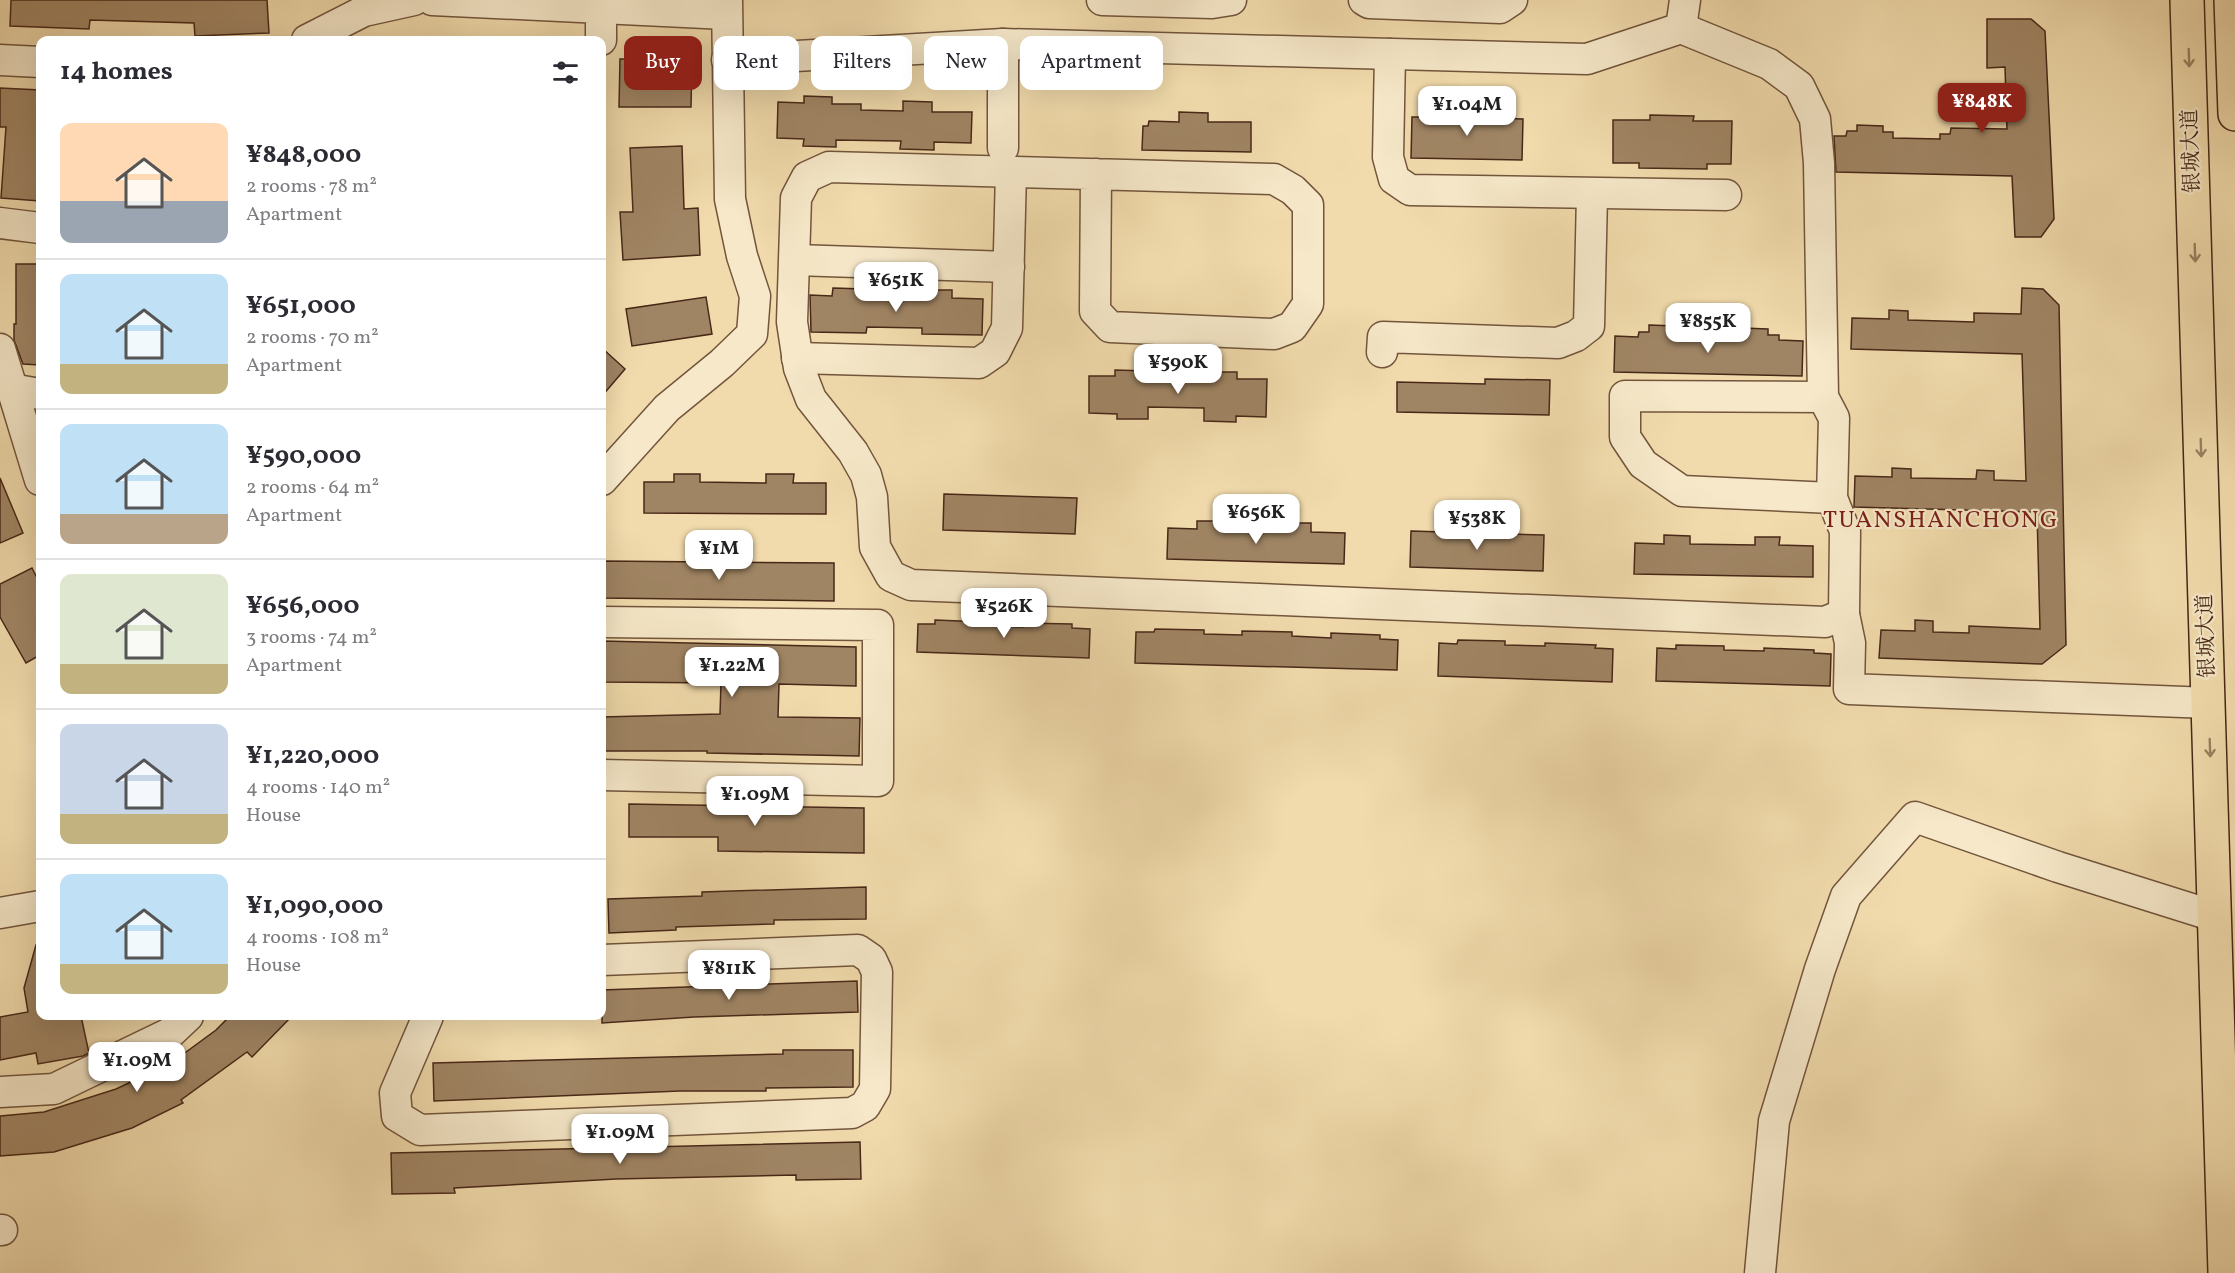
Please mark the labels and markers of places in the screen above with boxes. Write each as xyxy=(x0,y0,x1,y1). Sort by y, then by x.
pin: ¥848K xyxy=(1940,83,2024,134)
pin: ¥1.04M xyxy=(1418,86,1516,137)
pin: ¥651K xyxy=(854,262,938,313)
pin: ¥855K xyxy=(1666,303,1750,354)
pin: ¥590K xyxy=(1136,344,1220,395)
pin: ¥656K xyxy=(1214,494,1298,545)
pin: ¥538K xyxy=(1435,500,1519,551)
pin: ¥1M xyxy=(690,530,748,581)
pin: ¥526K xyxy=(962,588,1046,639)
pin: ¥1.22M xyxy=(683,647,781,698)
pin: ¥1.09M xyxy=(706,776,804,827)
pin: ¥811K xyxy=(687,950,771,1001)
pin: ¥1.09M xyxy=(88,1042,186,1093)
pin: ¥1.09M xyxy=(571,1114,669,1165)

